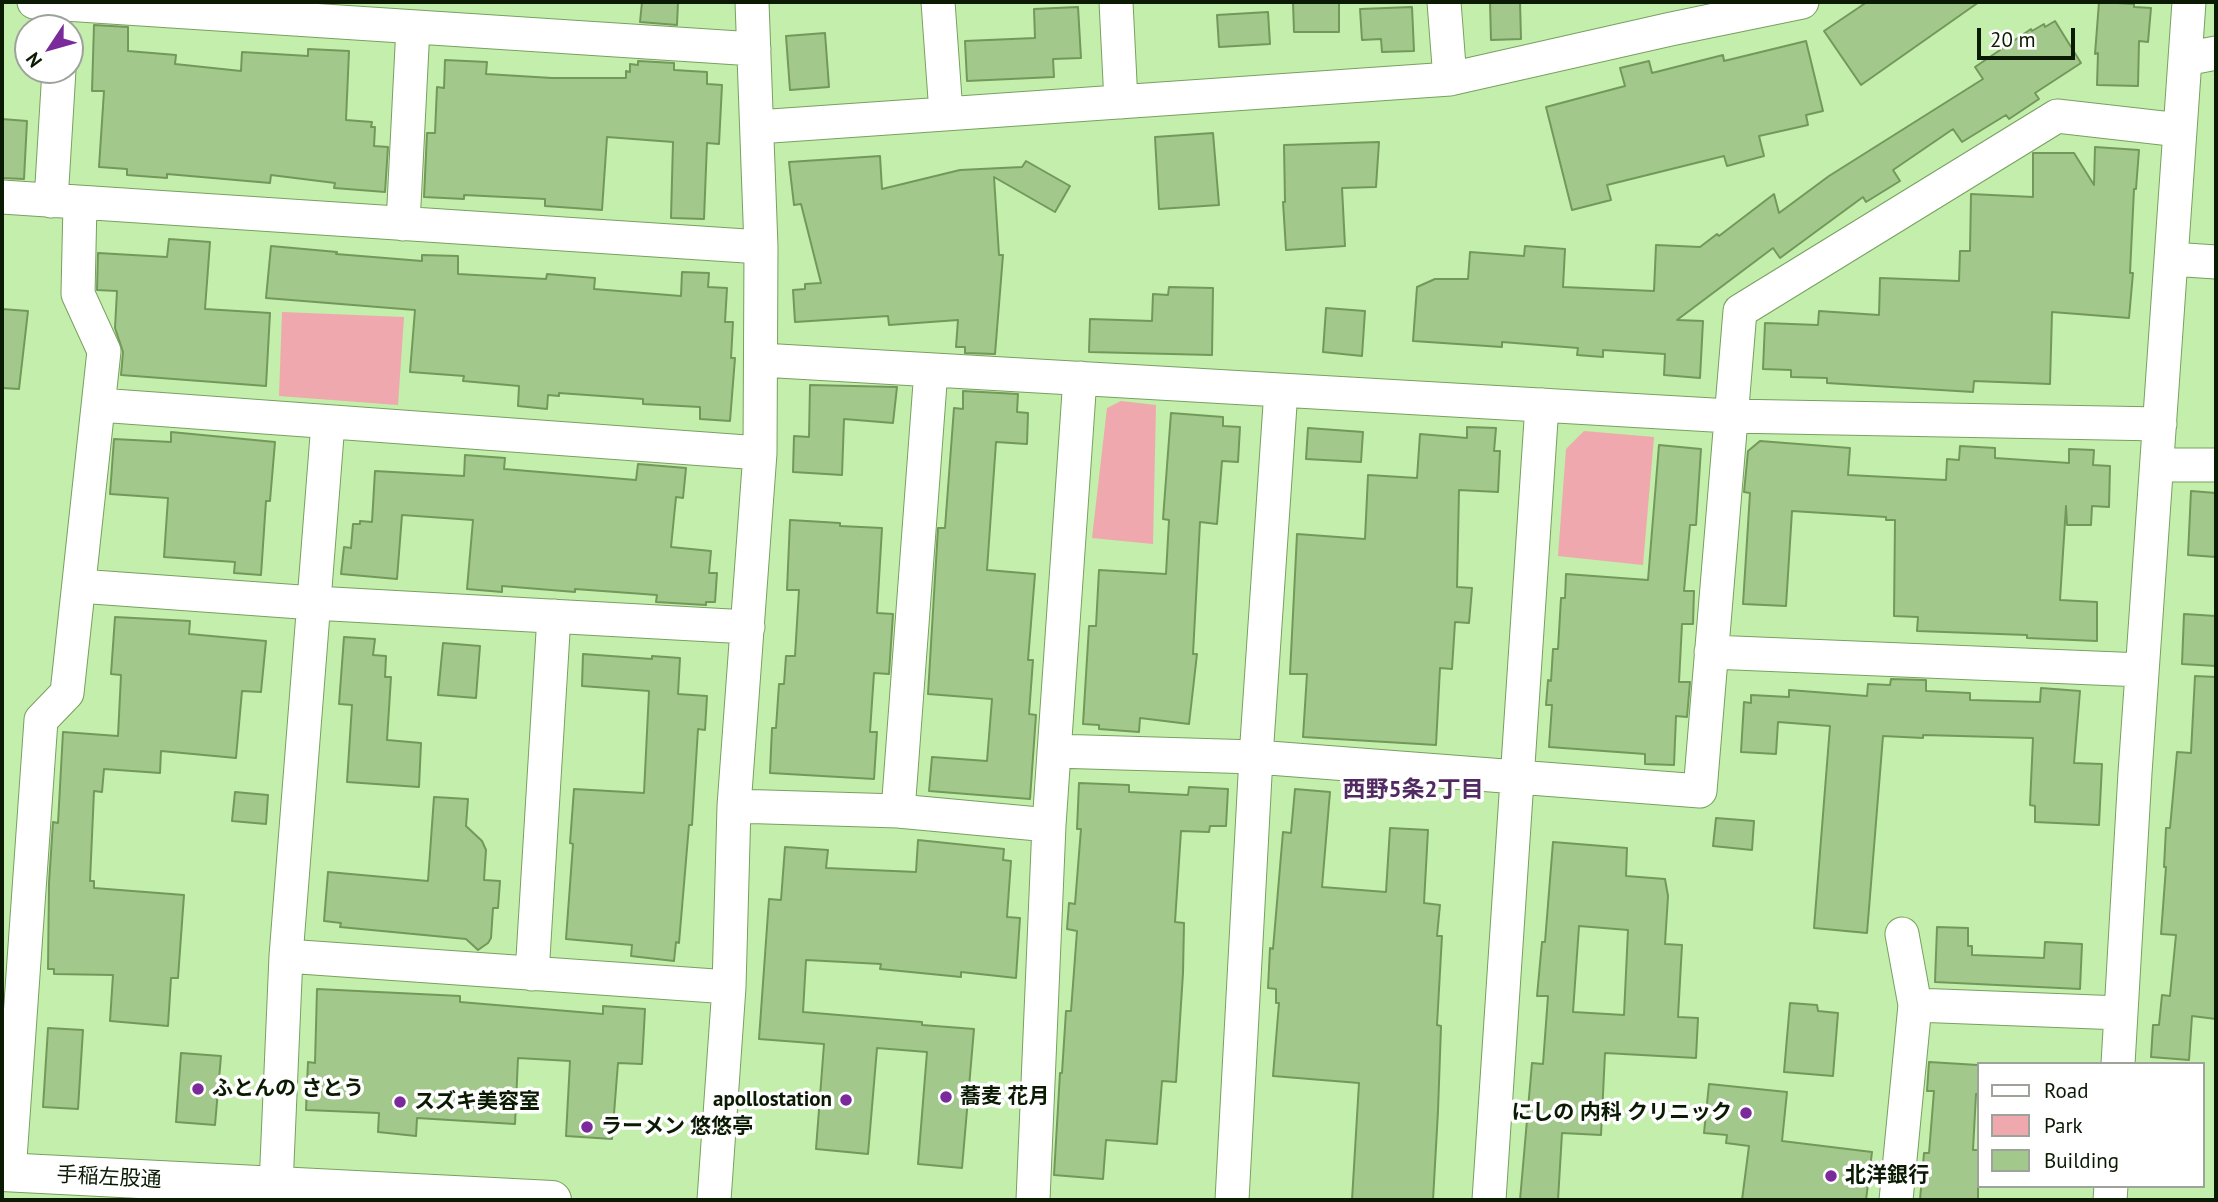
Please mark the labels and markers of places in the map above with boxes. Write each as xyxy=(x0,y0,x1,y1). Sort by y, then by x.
place label: ふとんの さとう xyxy=(212,1076,364,1102)
marker: ふとんの さとう xyxy=(190,1081,206,1097)
place label: 蕎麦 花月 xyxy=(960,1084,1049,1110)
place label: apollostation xyxy=(713,1087,832,1113)
place label: スズキ美容室 xyxy=(414,1089,540,1115)
marker: 蕎麦 花月 xyxy=(938,1089,954,1105)
marker: apollostation xyxy=(838,1092,854,1108)
marker: スズキ美容室 xyxy=(392,1094,408,1110)
place label: にしの 内科 クリニック xyxy=(1511,1100,1732,1126)
marker: にしの 内科 クリニック xyxy=(1738,1105,1754,1121)
place label: ラーメン 悠悠亭 xyxy=(601,1114,753,1140)
marker: ラーメン 悠悠亭 xyxy=(579,1119,595,1135)
place label: 北洋銀行 xyxy=(1845,1163,1929,1189)
marker: 北洋銀行 xyxy=(1823,1168,1839,1184)

